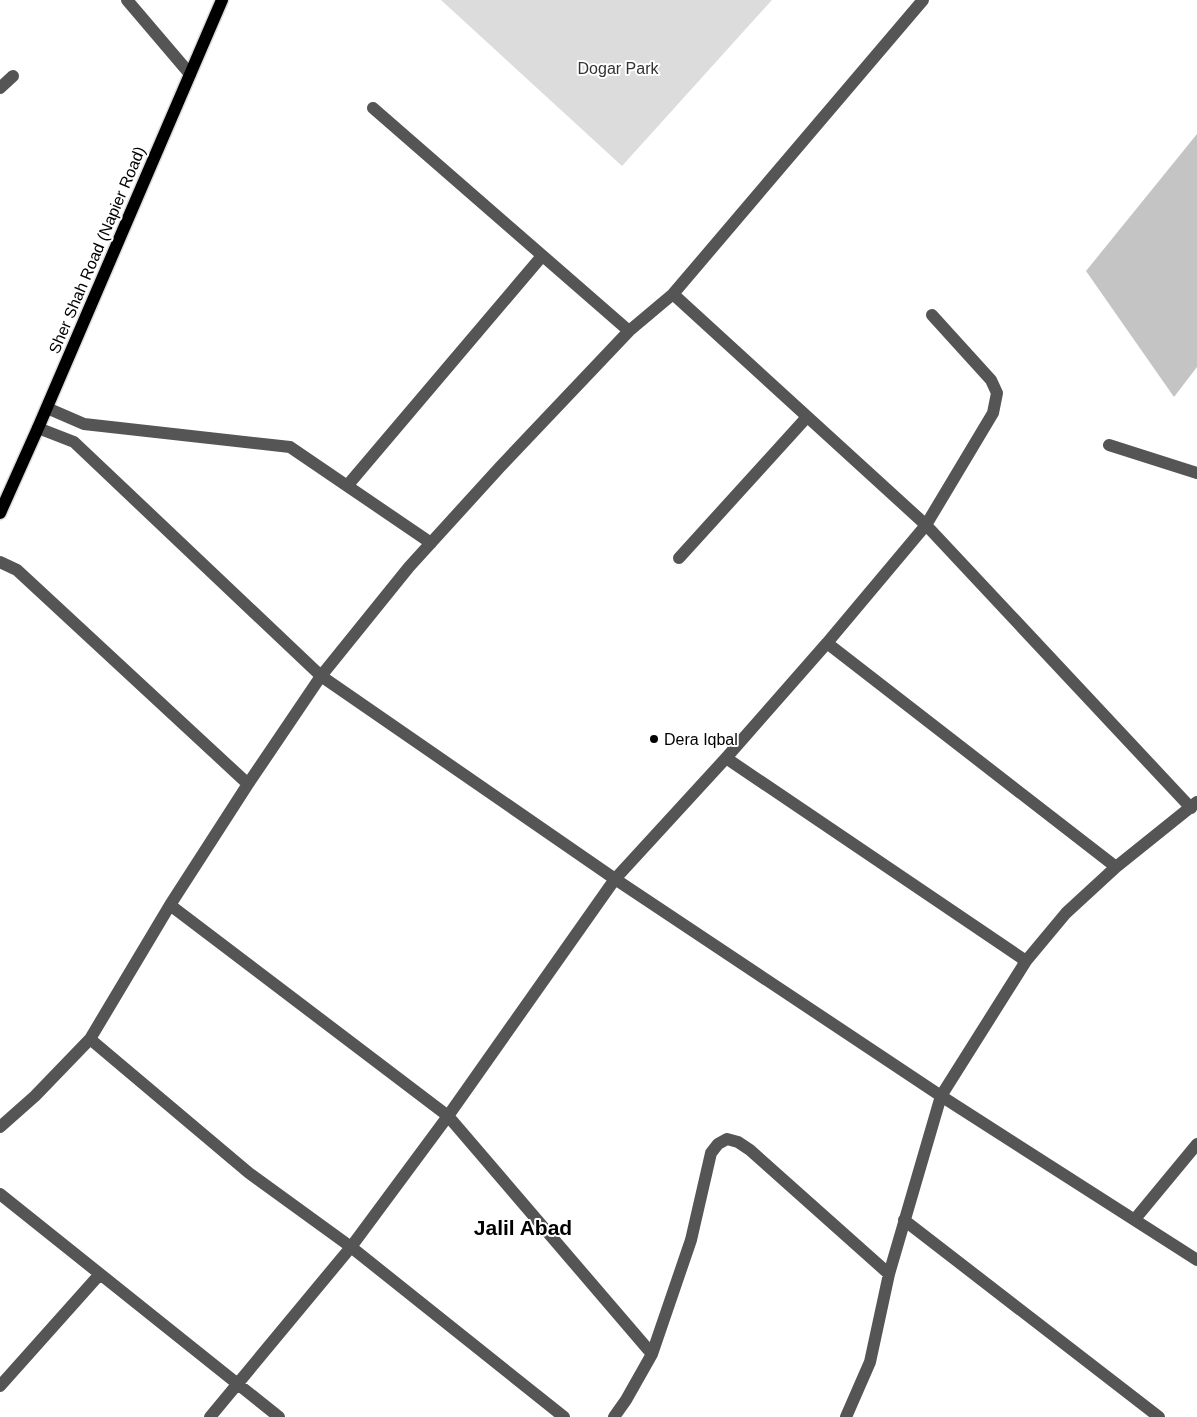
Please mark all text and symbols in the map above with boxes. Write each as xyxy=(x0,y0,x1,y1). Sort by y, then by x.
park label: Dogar Park xyxy=(578,60,659,77)
street label: Sher Shah Road (Napier Road) xyxy=(46,144,148,356)
place label: Dera Iqbal xyxy=(664,731,738,748)
marker: Dera Iqbal xyxy=(648,733,660,745)
district label: Jalil Abad xyxy=(474,1216,572,1239)

